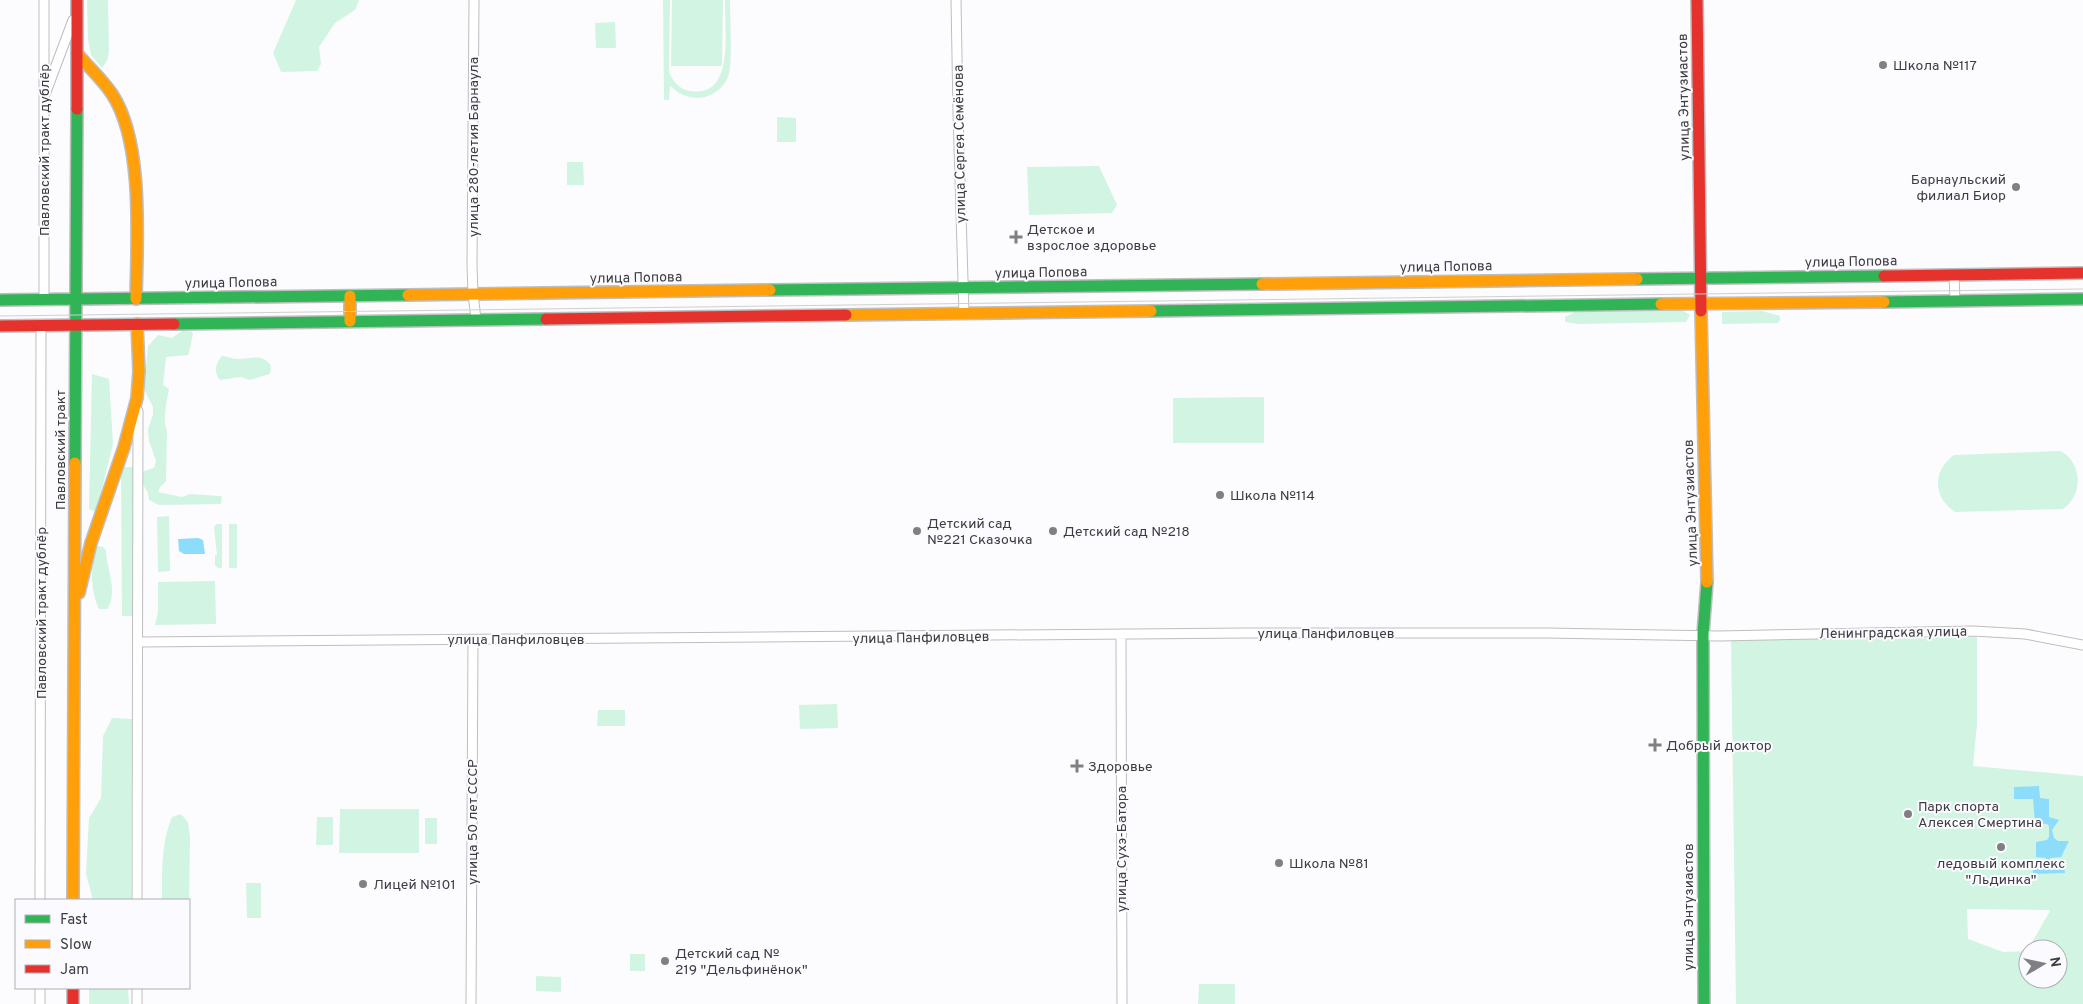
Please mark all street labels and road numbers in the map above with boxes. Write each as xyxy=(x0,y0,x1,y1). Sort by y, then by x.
street label: улица Энтузиастов xyxy=(1675,33,1694,161)
street label: улица 280-летия Барнаула xyxy=(466,57,483,237)
street label: Павловский тракт дублёр xyxy=(37,64,54,236)
street label: улица Сергея Семёнова xyxy=(951,65,970,223)
street label: улица Попова xyxy=(1805,253,1897,272)
street label: улица Попова xyxy=(1400,258,1492,277)
street label: улица Попова xyxy=(995,264,1087,283)
street label: улица Попова xyxy=(590,269,682,288)
street label: улица Попова xyxy=(185,274,277,293)
street label: Павловский тракт xyxy=(53,390,70,510)
street label: улица Энтузиастов xyxy=(1681,439,1702,567)
street label: Павловский тракт дублёр xyxy=(34,527,51,699)
street label: Ленинградская улица xyxy=(1819,624,1967,643)
street label: улица Панфиловцев xyxy=(1257,626,1395,643)
street label: улица Панфиловцев xyxy=(852,629,990,648)
street label: улица Панфиловцев xyxy=(447,632,585,649)
street label: улица 50 лет СССР xyxy=(465,759,482,885)
street label: улица Сухэ-Батора xyxy=(1114,786,1131,912)
street label: улица Энтузиастов xyxy=(1681,843,1698,971)

